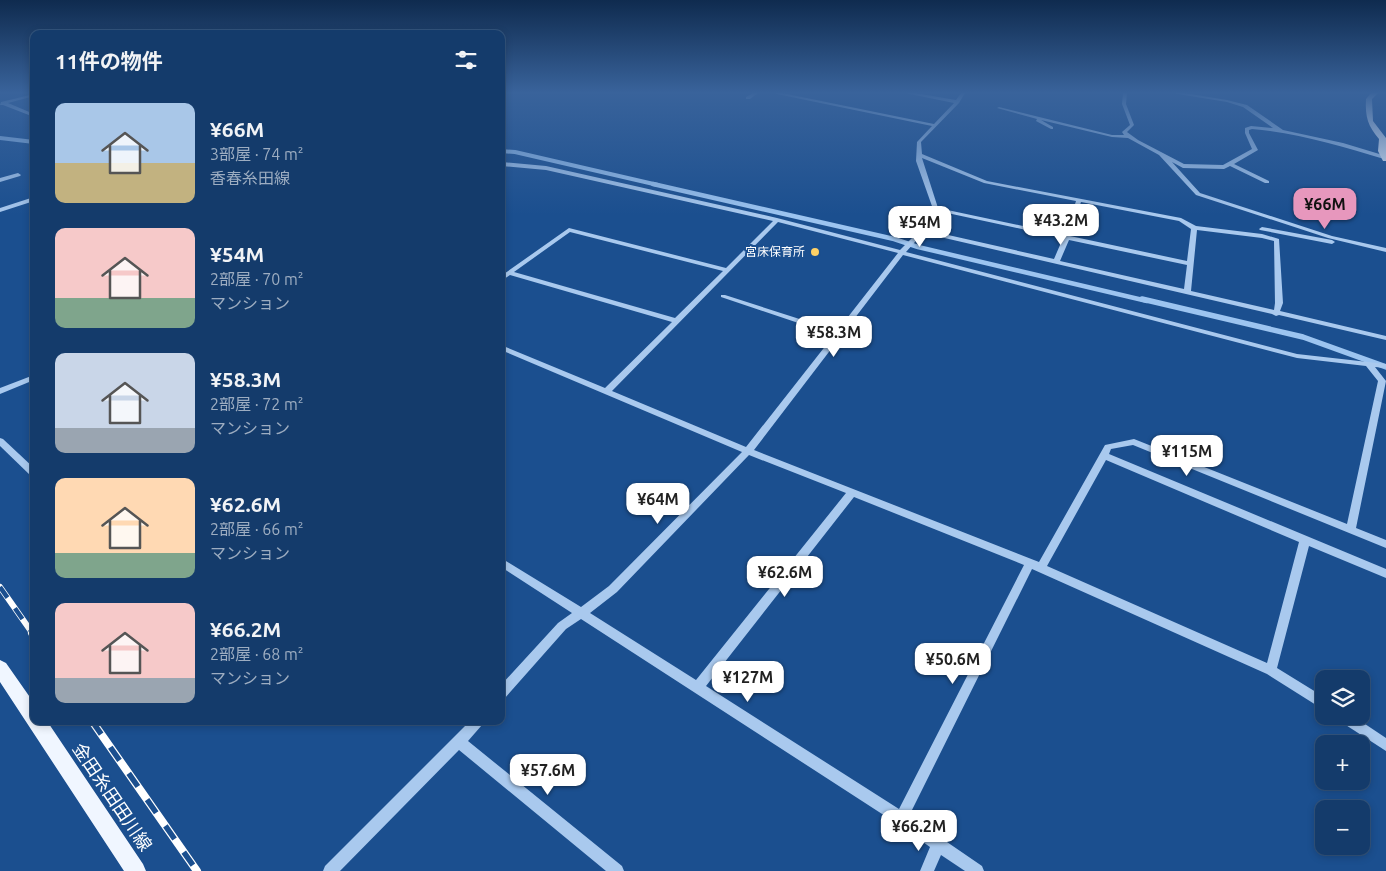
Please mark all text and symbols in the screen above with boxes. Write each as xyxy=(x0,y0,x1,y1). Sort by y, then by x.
icon: filters xyxy=(452,46,480,74)
text: 11件の物件 xyxy=(55,49,163,73)
text: ¥66M xyxy=(210,117,264,141)
icon: home xyxy=(95,123,155,183)
text: 3部屋 · 74 m² xyxy=(210,145,304,163)
text: 香春糸田線 xyxy=(210,169,290,187)
pin: ¥66M xyxy=(1295,188,1355,230)
text: ¥66M xyxy=(1304,195,1346,213)
pin: ¥43.2M xyxy=(1020,204,1102,246)
pin: ¥54M xyxy=(890,206,950,248)
text: ¥43.2M xyxy=(1034,211,1088,229)
text: ¥54M xyxy=(899,213,941,231)
text: ¥54M xyxy=(210,242,264,266)
place label: 宮床保育所 xyxy=(745,245,805,258)
marker: 宮床保育所 xyxy=(809,246,821,258)
icon: home xyxy=(95,248,155,308)
text: 2部屋 · 70 m² xyxy=(210,270,304,288)
text: マンション xyxy=(210,294,290,312)
pin: ¥58.3M xyxy=(793,316,875,358)
text: ¥58.3M xyxy=(807,323,861,341)
text: ¥58.3M xyxy=(210,367,281,391)
icon: home xyxy=(95,373,155,433)
text: 2部屋 · 72 m² xyxy=(210,395,304,413)
text: マンション xyxy=(210,419,290,437)
pin: ¥115M xyxy=(1152,434,1222,477)
text: ¥115M xyxy=(1162,442,1212,460)
pin: ¥64M xyxy=(628,482,688,525)
text: ¥64M xyxy=(637,490,679,508)
text: ¥62.6M xyxy=(210,492,281,516)
icon: home xyxy=(95,498,155,558)
text: 2部屋 · 66 m² xyxy=(210,520,304,538)
text: マンション xyxy=(210,544,290,562)
pin: ¥62.6M xyxy=(744,556,826,598)
text: ¥62.6M xyxy=(758,563,812,581)
text: ¥66.2M xyxy=(210,617,281,641)
icon: home xyxy=(95,623,155,683)
pin: ¥50.6M xyxy=(912,642,994,685)
text: 2部屋 · 68 m² xyxy=(210,645,304,663)
text: ¥50.6M xyxy=(926,650,980,668)
pin: ¥127M xyxy=(713,660,783,703)
text: ¥127M xyxy=(723,668,773,686)
text: マンション xyxy=(210,669,290,687)
map controls xyxy=(1315,670,1370,855)
button: layers xyxy=(1315,670,1370,725)
button: + xyxy=(1315,735,1370,790)
street label: 金田糸田田川線 xyxy=(69,739,156,854)
pin: ¥57.6M xyxy=(507,754,589,796)
text: ¥57.6M xyxy=(521,761,575,779)
button: − xyxy=(1315,800,1370,855)
pin: ¥66.2M xyxy=(878,810,960,852)
text: ¥66.2M xyxy=(892,817,946,835)

